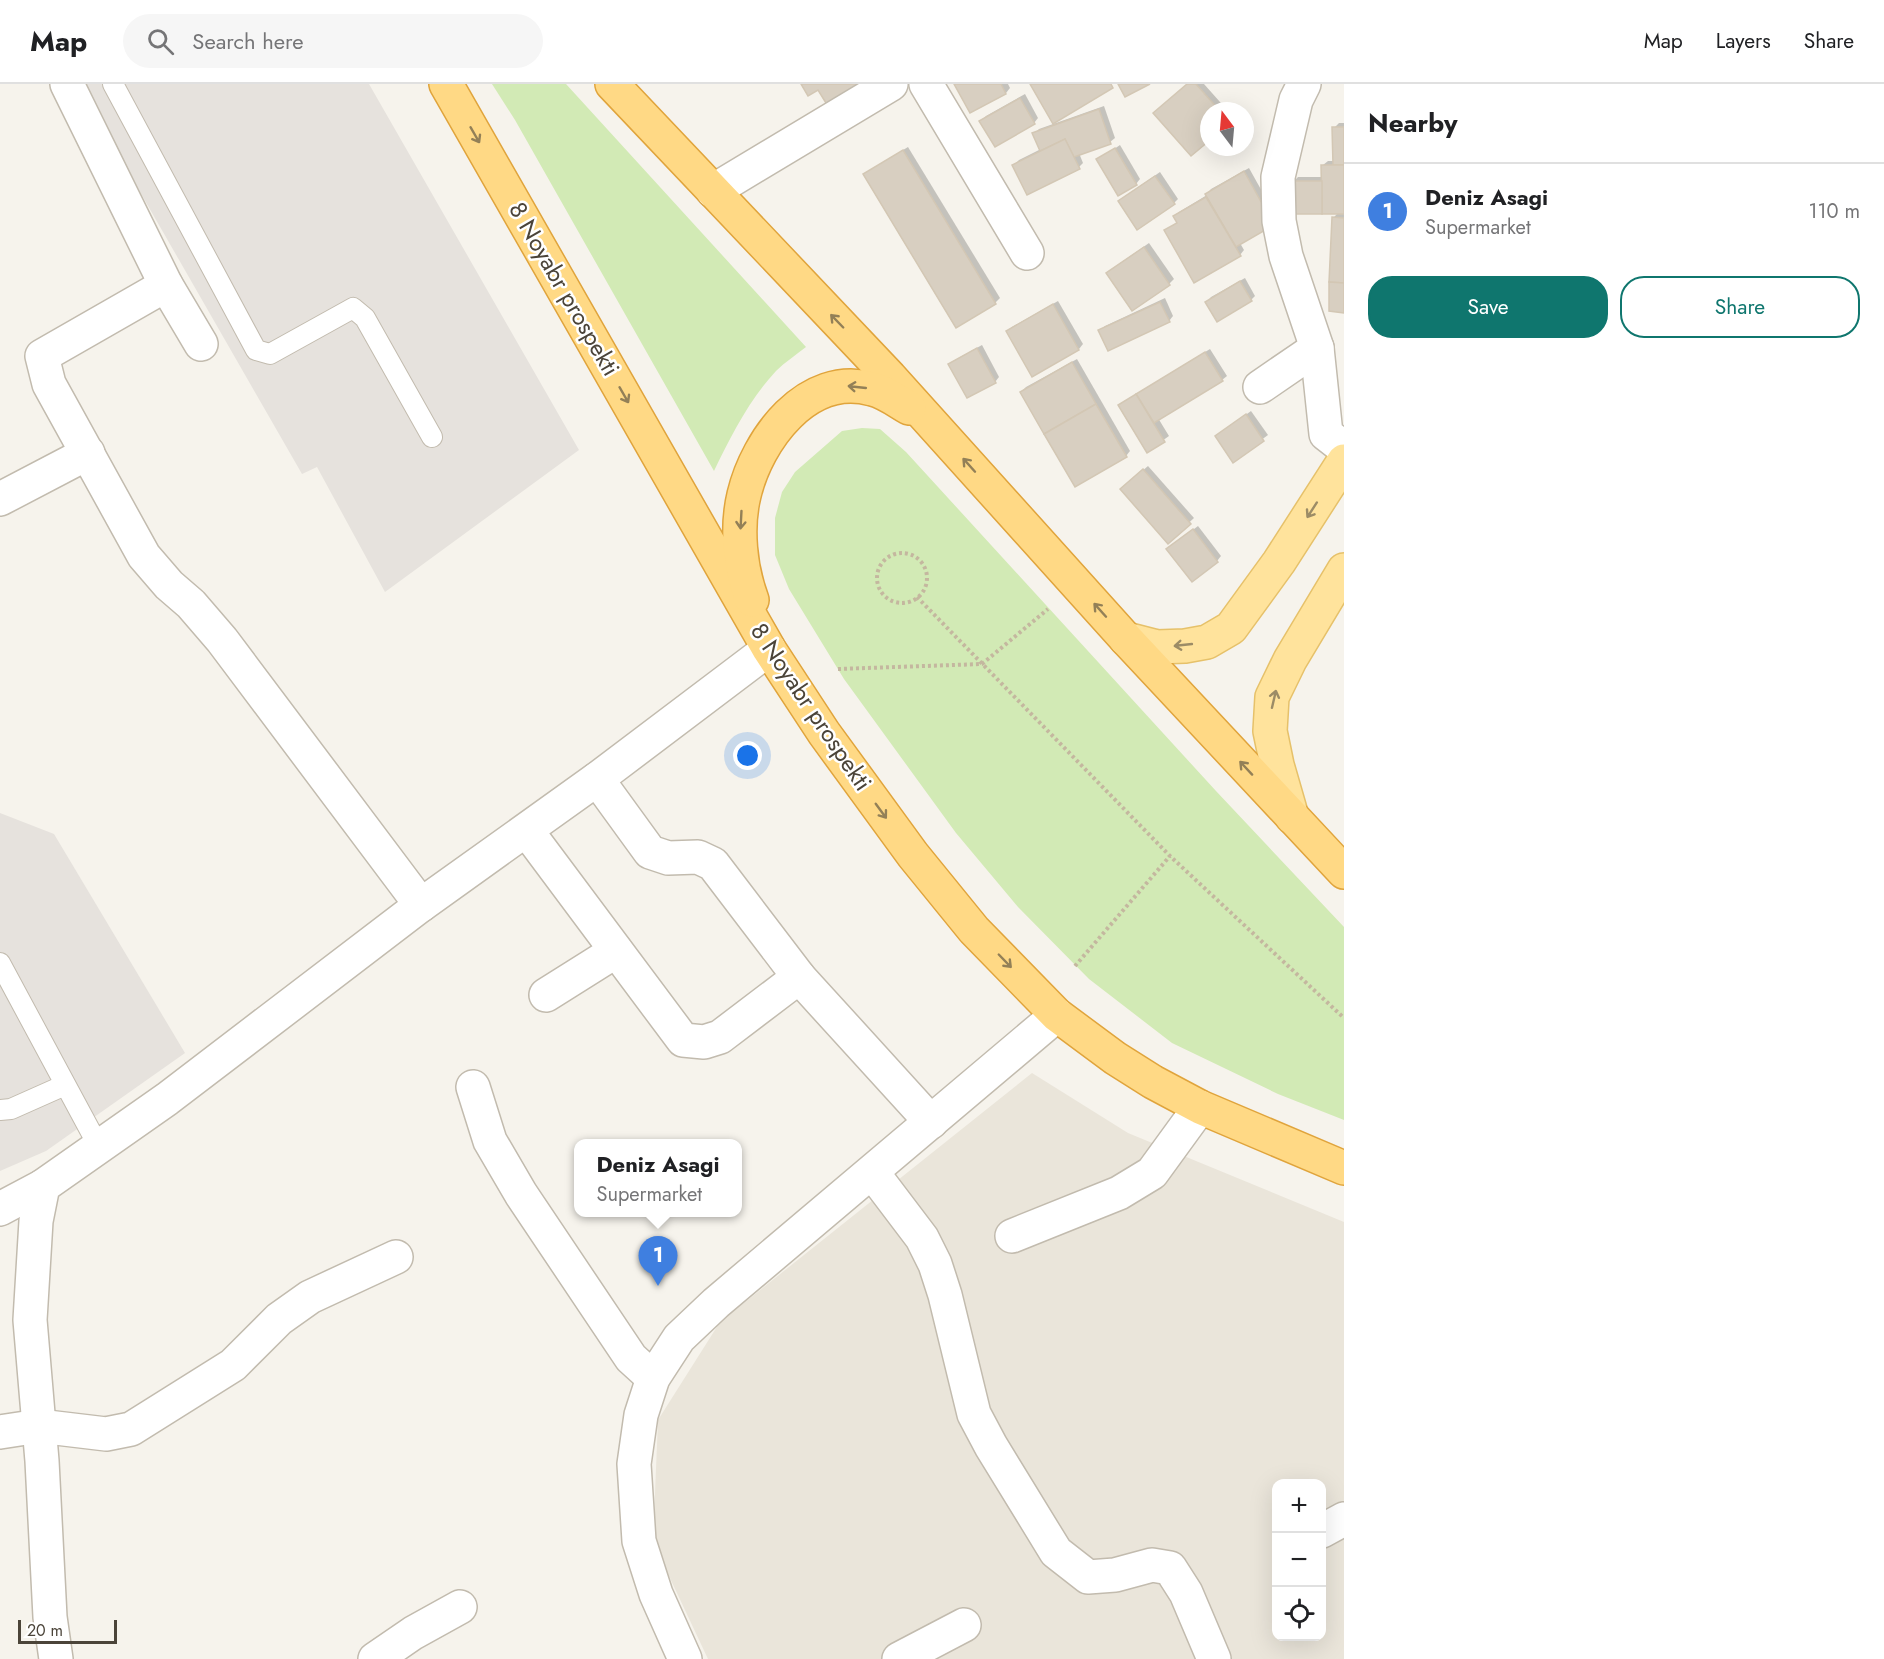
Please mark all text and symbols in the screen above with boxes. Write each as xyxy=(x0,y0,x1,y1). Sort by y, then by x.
search box xyxy=(123,14,543,68)
text: Map xyxy=(30,21,87,62)
icon: search xyxy=(144,25,177,58)
text: Search here xyxy=(192,25,304,57)
text: Map xyxy=(1644,26,1683,56)
text: Layers xyxy=(1716,26,1771,56)
text: Share xyxy=(1804,26,1854,56)
north arrow xyxy=(1200,102,1254,156)
text: Nearby xyxy=(1368,104,1457,142)
one-way arrow xyxy=(470,126,482,143)
text: Deniz Asagi xyxy=(1425,181,1548,213)
street label: 8 Noyabr prospekti xyxy=(500,195,629,382)
text: 1 xyxy=(1382,197,1393,226)
text: 110 m xyxy=(1808,197,1860,226)
text: Supermarket xyxy=(1425,213,1531,242)
button: Save xyxy=(1368,276,1608,338)
button: Share xyxy=(1620,276,1860,338)
one-way arrow xyxy=(830,314,845,329)
one-way arrow xyxy=(847,381,867,392)
one-way arrow xyxy=(619,386,631,403)
one-way arrow xyxy=(962,457,976,472)
one-way arrow xyxy=(1306,502,1318,518)
one-way arrow xyxy=(736,510,747,530)
one-way arrow xyxy=(1093,603,1107,618)
street label: 8 Noyabr prospekti xyxy=(742,616,881,798)
one-way arrow xyxy=(1174,640,1193,651)
one-way arrow xyxy=(1268,690,1280,709)
your location xyxy=(733,741,762,770)
one-way arrow xyxy=(1240,761,1254,776)
one-way arrow xyxy=(875,802,887,818)
one-way arrow xyxy=(997,954,1012,969)
popup xyxy=(574,1139,742,1217)
text: Deniz Asagi xyxy=(596,1148,720,1180)
text: Supermarket xyxy=(596,1180,702,1209)
pin: 1 xyxy=(638,1236,678,1286)
map controls xyxy=(1272,1479,1326,1641)
button: + xyxy=(1272,1479,1326,1533)
button: − xyxy=(1272,1533,1326,1587)
button: locate xyxy=(1272,1587,1326,1641)
scale bar xyxy=(18,1617,117,1644)
text: 20 m xyxy=(27,1619,63,1642)

